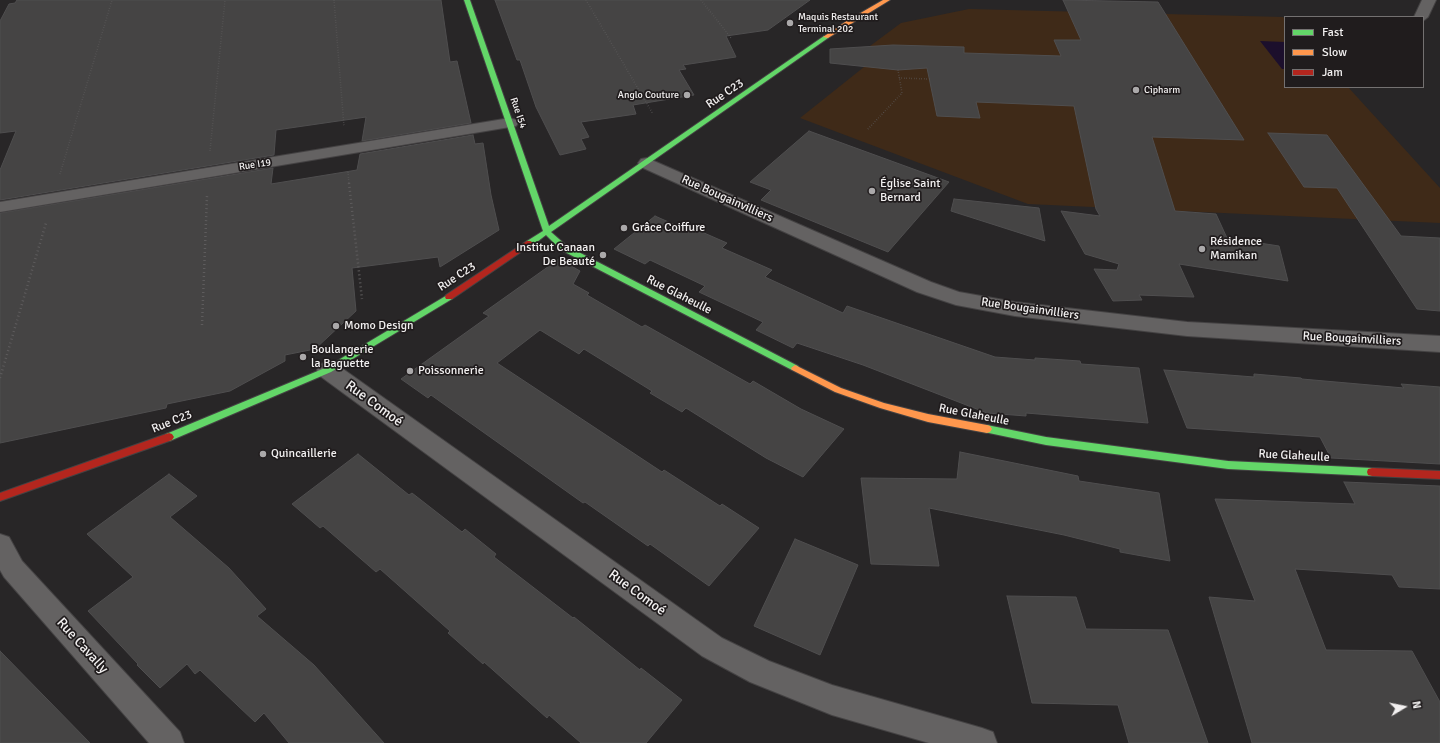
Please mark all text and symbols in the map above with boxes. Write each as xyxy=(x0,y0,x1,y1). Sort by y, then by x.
place label: Maquis Restaurant Terminal 202 xyxy=(798,11,878,34)
legend xyxy=(1284,16,1424,88)
marker: Maquis Restaurant Terminal 202 xyxy=(785,18,795,28)
text: Fast xyxy=(1322,25,1343,40)
text: Slow xyxy=(1322,45,1347,60)
text: Jam xyxy=(1322,65,1343,80)
street label: Rue C23 xyxy=(703,76,747,112)
place label: Cipharm xyxy=(1144,84,1180,96)
marker: Cipharm xyxy=(1131,85,1141,95)
place label: Anglo Couture xyxy=(618,89,679,101)
marker: Anglo Couture xyxy=(682,90,692,100)
street label: Rue I54 xyxy=(507,96,529,130)
street label: Rue I19 xyxy=(238,157,272,173)
street label: Rue Bougainvilliers xyxy=(679,172,775,226)
place label: Église Saint Bernard xyxy=(880,177,940,205)
marker: Église Saint Bernard xyxy=(867,186,877,196)
place label: Grâce Coiffure xyxy=(632,221,705,235)
marker: Grâce Coiffure xyxy=(619,223,629,233)
place label: Résidence Mamikan xyxy=(1210,235,1262,263)
place label: Institut Canaan De Beauté xyxy=(516,241,595,269)
marker: Résidence Mamikan xyxy=(1197,244,1207,254)
marker: Institut Canaan De Beauté xyxy=(598,250,608,260)
street label: Rue C23 xyxy=(435,259,479,295)
street label: Rue Glaheulle xyxy=(644,272,714,318)
street label: Rue Bougainvilliers xyxy=(980,295,1080,323)
place label: Momo Design xyxy=(344,319,414,333)
marker: Momo Design xyxy=(331,321,341,331)
street label: Rue Bougainvilliers xyxy=(1302,329,1402,349)
place label: Boulangerie la Baguette xyxy=(311,343,373,371)
marker: Boulangerie la Baguette xyxy=(298,352,308,362)
place label: Poissonnerie xyxy=(418,364,484,378)
marker: Poissonnerie xyxy=(405,366,415,376)
street label: Rue Comoé xyxy=(342,378,406,430)
street label: Rue Glaheulle xyxy=(938,401,1010,429)
street label: Rue C23 xyxy=(150,407,194,437)
place label: Quincaillerie xyxy=(271,447,337,461)
street label: Rue Glaheulle xyxy=(1258,447,1330,465)
marker: Quincaillerie xyxy=(258,449,268,459)
street label: Rue Comoé xyxy=(605,567,669,619)
street label: Rue Cavally xyxy=(53,615,111,677)
north arrow xyxy=(1384,687,1424,727)
text: N xyxy=(1409,700,1423,710)

